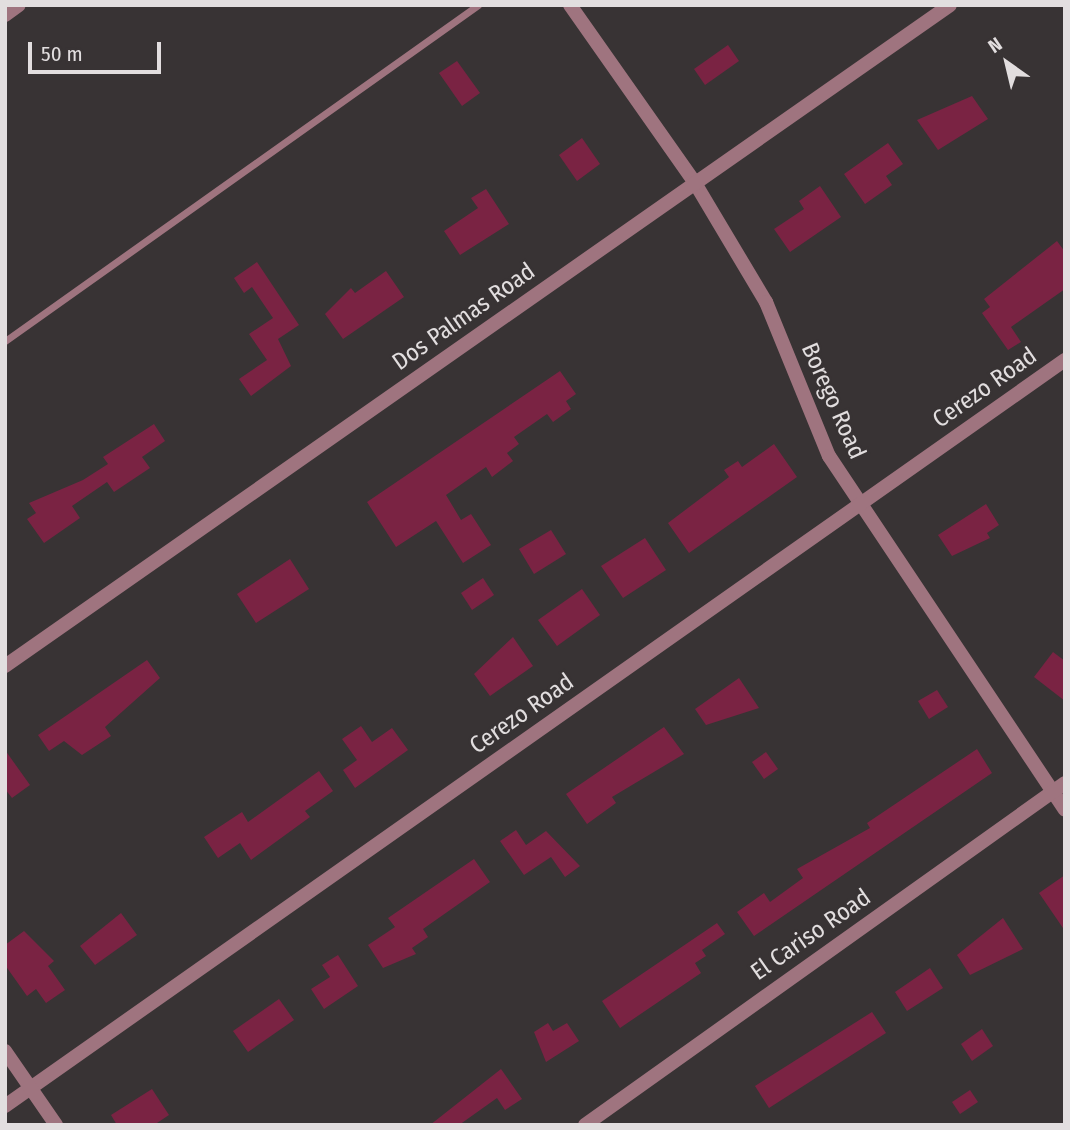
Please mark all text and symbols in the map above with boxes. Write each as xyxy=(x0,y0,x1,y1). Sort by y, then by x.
scale bar xyxy=(32,28,164,72)
north arrow xyxy=(972,28,1042,98)
text: N xyxy=(984,32,1006,58)
text: 50 m xyxy=(41,41,83,67)
street label: Dos Palmas Road xyxy=(387,257,541,377)
street label: Borego Road xyxy=(795,338,871,464)
street label: Cerezo Road xyxy=(927,342,1043,434)
street label: Cerezo Road xyxy=(464,668,580,760)
street label: El Cariso Road xyxy=(746,883,876,987)

